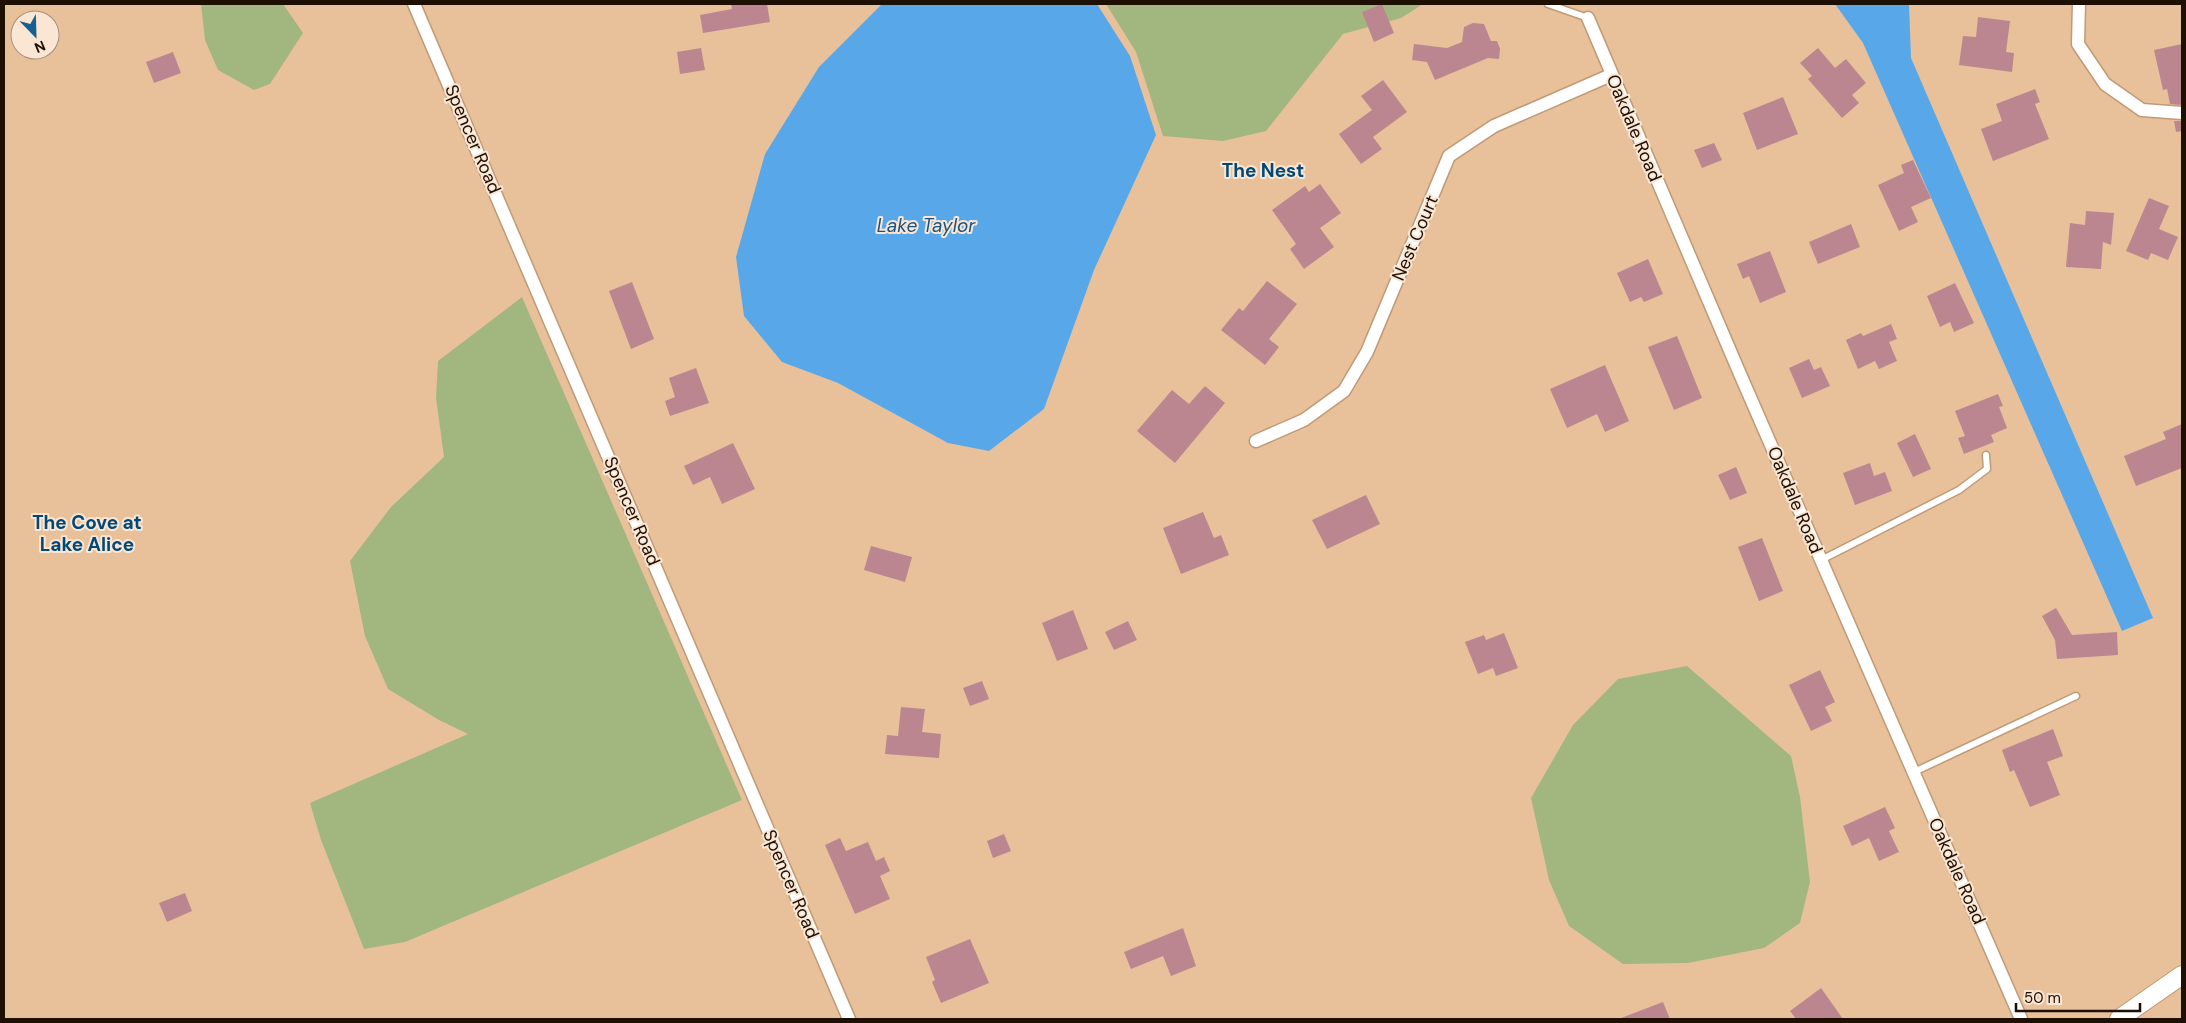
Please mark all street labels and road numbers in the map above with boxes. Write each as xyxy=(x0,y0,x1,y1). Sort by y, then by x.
street label: Oakdale Road xyxy=(1601,71,1667,185)
street label: Spencer Road xyxy=(439,81,507,197)
street label: Nest Court xyxy=(1386,192,1444,284)
street label: Oakdale Road xyxy=(1762,443,1828,557)
street label: Spencer Road xyxy=(598,453,666,569)
street label: Oakdale Road xyxy=(1923,814,1991,928)
street label: Spencer Road xyxy=(757,826,825,942)

